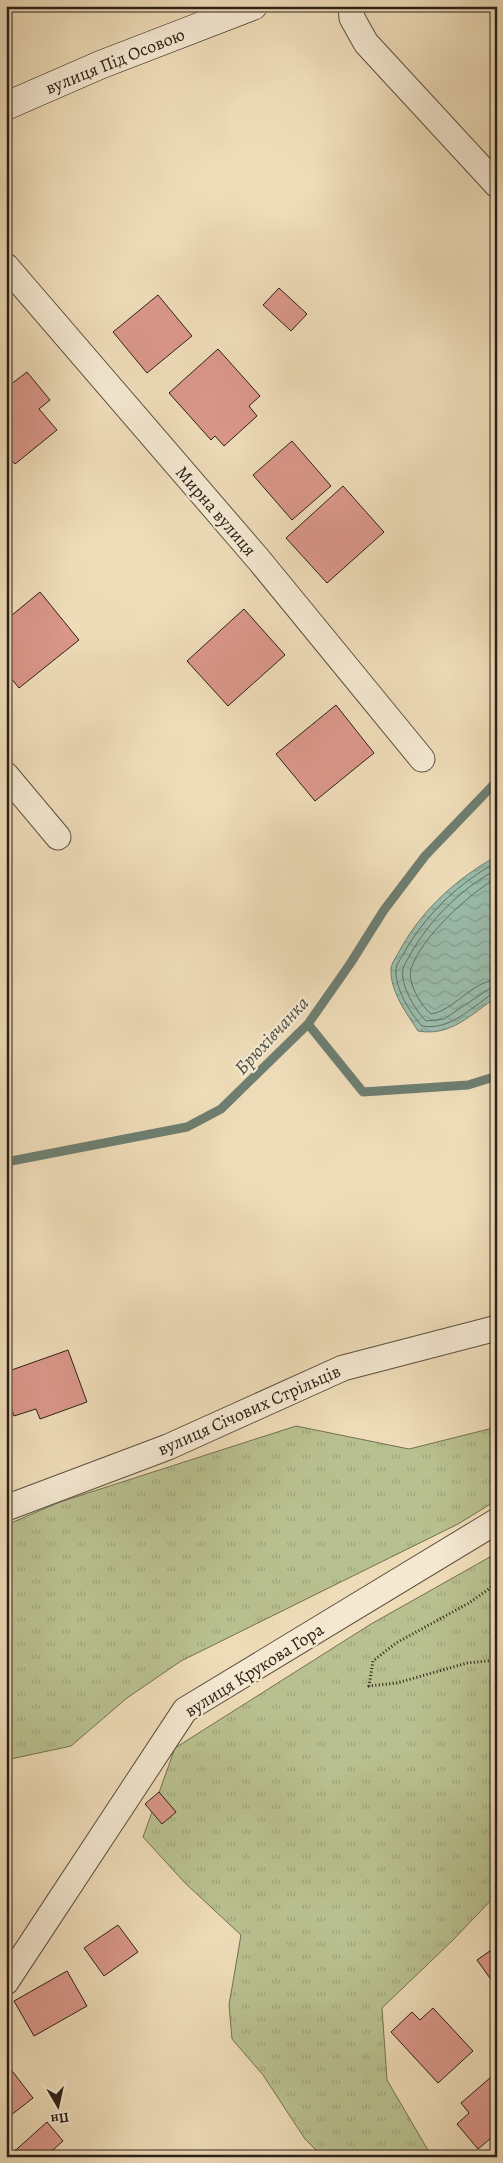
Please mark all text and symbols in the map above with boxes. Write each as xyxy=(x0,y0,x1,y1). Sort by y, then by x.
street label: вулиця Під Осовою xyxy=(42,22,188,100)
street label: Мирна вулиця xyxy=(170,461,262,561)
water label: Брюхівчанка xyxy=(229,991,315,1081)
street label: вулиця Січових Стрільців xyxy=(154,1359,344,1461)
street label: вулиця Крукова Гора xyxy=(180,1617,329,1723)
north arrow xyxy=(32,2080,82,2130)
text: Пн xyxy=(49,2108,70,2129)

